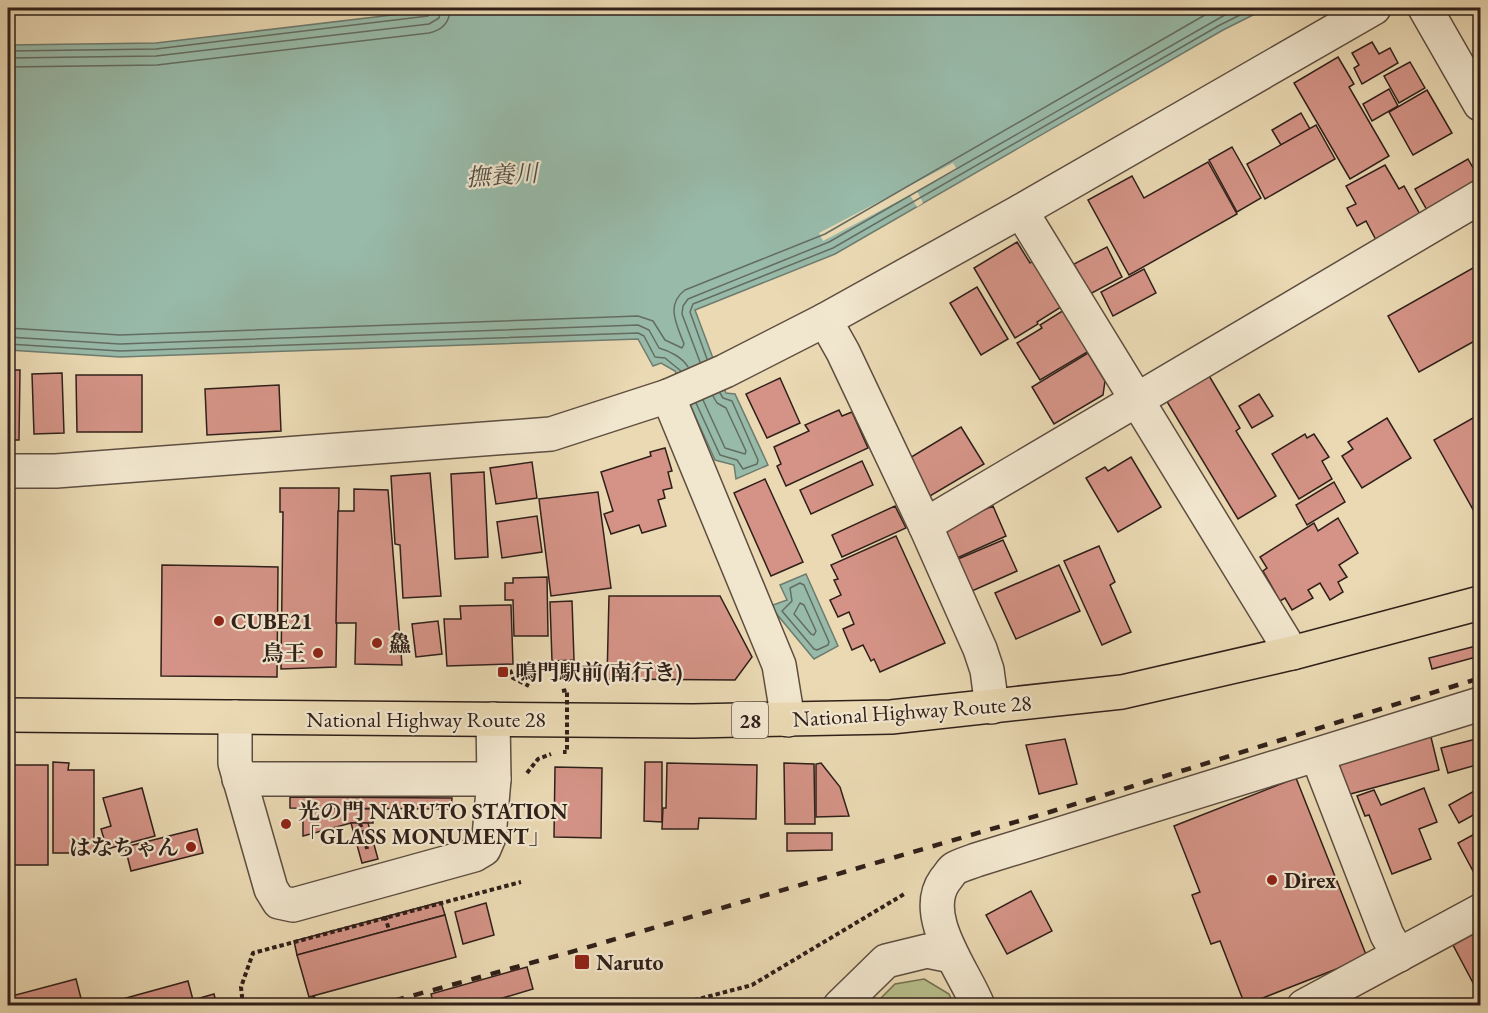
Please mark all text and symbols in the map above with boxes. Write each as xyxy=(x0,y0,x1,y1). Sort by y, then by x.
water label: 撫養川 xyxy=(465,157,542,193)
place label: CUBE21 xyxy=(231,607,313,636)
marker: CUBE21 xyxy=(212,614,226,628)
place label: 鱻 xyxy=(389,629,411,658)
marker: 鱻 xyxy=(370,636,384,650)
place label: 鳥王 xyxy=(262,639,306,668)
marker: 鳥王 xyxy=(311,646,325,660)
place label: 鳴門駅前(南行き) xyxy=(515,658,682,687)
marker: 鳴門駅前(南行き) xyxy=(496,665,510,679)
street label: National Highway Route 28 xyxy=(792,688,1032,734)
road number: 28 xyxy=(732,702,768,738)
street label: National Highway Route 28 xyxy=(306,705,546,734)
place label: 光の門 NARUTO STATION 「GLASS MONUMENT」 xyxy=(298,797,568,851)
marker: 光の門 NARUTO STATION 「GLASS MONUMENT」 xyxy=(279,817,293,831)
place label: はなちゃん xyxy=(69,833,179,862)
marker: はなちゃん xyxy=(184,840,198,854)
place label: Direx xyxy=(1284,866,1336,895)
marker: Direx xyxy=(1265,873,1279,887)
place label: Naruto xyxy=(596,948,664,977)
marker: Naruto xyxy=(573,953,591,971)

